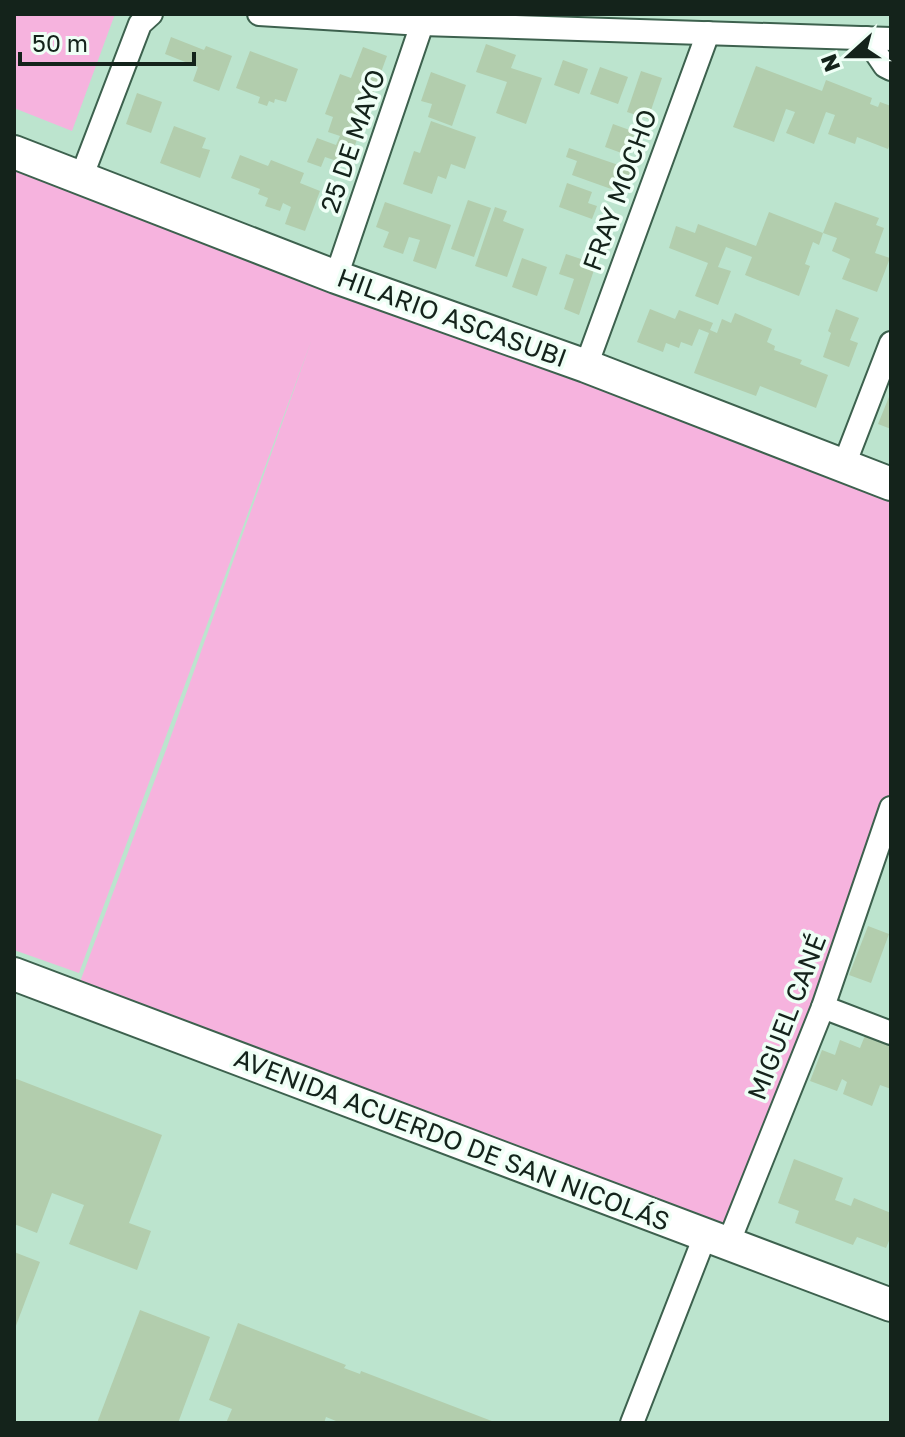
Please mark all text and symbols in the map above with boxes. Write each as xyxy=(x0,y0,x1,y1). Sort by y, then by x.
scale bar xyxy=(20,16,194,66)
north arrow xyxy=(809,16,889,96)
text: 50 m xyxy=(32,28,88,57)
text: N xyxy=(814,51,845,76)
street label: 25 DE MAYO xyxy=(314,65,392,217)
street label: FRAY MOCHO xyxy=(576,105,663,275)
street label: HILARIO ASCASUBI xyxy=(333,262,571,373)
street label: MIGUEL CANÉ xyxy=(741,929,832,1104)
street label: AVENIDA ACUERDO DE SAN NICOLÁS xyxy=(230,1042,674,1237)

